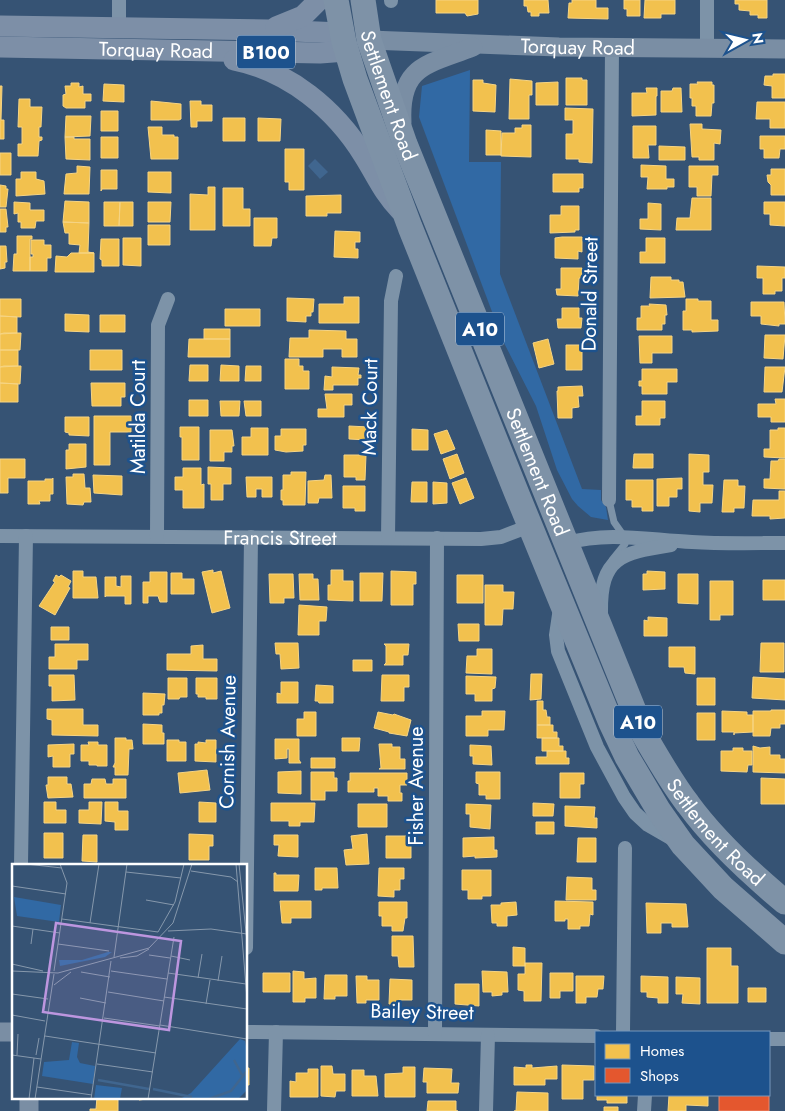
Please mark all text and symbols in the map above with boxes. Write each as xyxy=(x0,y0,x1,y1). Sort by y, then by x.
north arrow xyxy=(720,15,770,65)
street label: Settlement Road xyxy=(353,28,425,165)
street label: Torquay Road xyxy=(520,31,635,62)
text: N xyxy=(747,31,769,45)
street label: Torquay Road xyxy=(99,34,213,65)
road number: B100 xyxy=(237,36,295,68)
street label: Donald Street xyxy=(575,236,605,351)
road number: A10 xyxy=(456,312,504,346)
street label: Mack Court xyxy=(355,358,385,456)
street label: Matilda Court xyxy=(124,360,153,474)
street label: Settlement Road xyxy=(498,403,576,540)
street label: Francis Street xyxy=(223,523,337,553)
street label: Cornish Avenue xyxy=(212,675,244,809)
road number: A10 xyxy=(614,706,662,739)
street label: Fisher Avenue xyxy=(402,726,431,846)
street label: Settlement Road xyxy=(659,772,771,893)
inset map xyxy=(12,864,248,1098)
street label: Bailey Street xyxy=(370,997,474,1027)
legend xyxy=(595,1031,770,1096)
text: Homes xyxy=(640,1040,684,1062)
text: Shops xyxy=(640,1065,679,1087)

